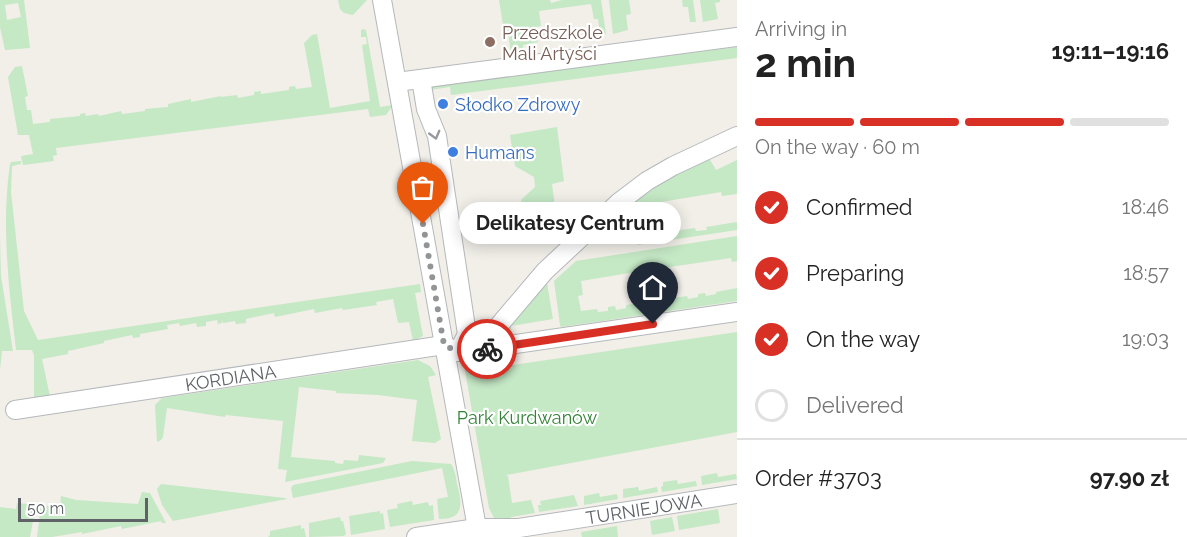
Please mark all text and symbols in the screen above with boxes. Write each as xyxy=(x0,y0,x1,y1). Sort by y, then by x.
text: Arriving in xyxy=(755,17,847,41)
place label: Przedszkole Mali Artyści xyxy=(502,22,603,64)
marker: Przedszkole Mali Artyści xyxy=(483,35,497,49)
text: 19:11–19:16 xyxy=(1051,38,1169,64)
text: 2 min xyxy=(755,40,856,86)
place label: Słodko Zdrowy xyxy=(455,94,581,115)
marker: Słodko Zdrowy xyxy=(436,97,450,111)
one-way arrow xyxy=(428,130,440,140)
text: On the way · 60 m xyxy=(755,135,920,159)
place label: Humans xyxy=(465,142,535,163)
marker: Humans xyxy=(446,145,460,159)
pin xyxy=(397,162,448,224)
icon: bag xyxy=(406,171,439,204)
icon: check xyxy=(755,191,788,224)
text: Confirmed xyxy=(806,194,913,220)
text: 18:46 xyxy=(1122,195,1169,219)
callout: Delikatesy Centrum xyxy=(459,203,681,245)
text: Delikatesy Centrum xyxy=(476,211,664,235)
icon: check xyxy=(755,257,788,290)
text: Preparing xyxy=(806,260,904,286)
text: 18:57 xyxy=(1123,261,1169,285)
pin xyxy=(627,262,678,324)
icon: home xyxy=(636,271,669,304)
courier xyxy=(457,319,517,379)
icon: check xyxy=(755,323,788,356)
text: On the way xyxy=(806,326,920,352)
text: 19:03 xyxy=(1122,327,1169,351)
icon: bike xyxy=(471,333,504,366)
street label: KORDIANA xyxy=(184,360,277,395)
text: Delivered xyxy=(806,392,904,418)
park label: Park Kurdwanów xyxy=(457,407,598,428)
text: Order #3703 xyxy=(755,465,882,491)
text: 97.90 zł xyxy=(1090,465,1169,491)
street label: TURNIEJOWA xyxy=(584,489,703,528)
scale bar xyxy=(18,495,148,522)
text: 50 m xyxy=(27,499,64,518)

